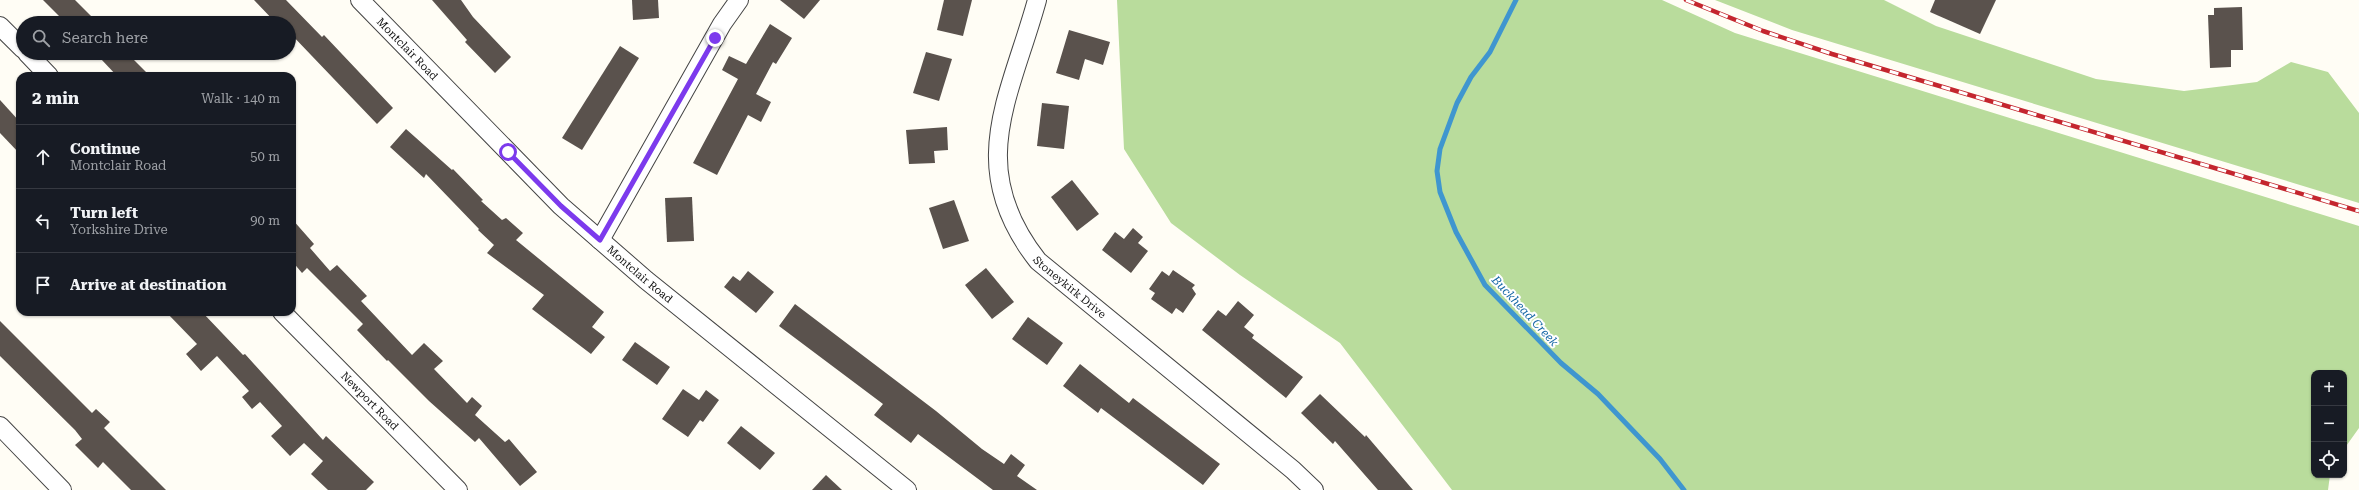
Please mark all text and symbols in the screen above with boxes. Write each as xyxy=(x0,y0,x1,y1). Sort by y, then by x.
street label: Montclair Road xyxy=(374,15,441,82)
search box xyxy=(16,16,296,60)
icon: search xyxy=(30,27,52,49)
text: Search here xyxy=(62,29,148,47)
route end xyxy=(706,29,724,47)
text: 2 min xyxy=(32,88,79,108)
text: Walk · 140 m xyxy=(201,91,280,106)
text: Continue xyxy=(70,140,140,158)
route start xyxy=(499,143,517,161)
icon: ahead xyxy=(32,146,54,168)
text: 50 m xyxy=(250,149,280,164)
text: Montclair Road xyxy=(70,158,166,173)
text: Turn left xyxy=(70,204,138,222)
icon: left xyxy=(32,210,54,232)
text: 90 m xyxy=(250,213,280,228)
text: Yorkshire Drive xyxy=(70,222,168,237)
street label: Montclair Road xyxy=(605,243,675,305)
street label: Stoneykirk Drive xyxy=(1030,254,1109,321)
water label: Buckhead Creek xyxy=(1488,272,1561,349)
icon: arrive xyxy=(32,274,54,296)
text: Arrive at destination xyxy=(70,276,226,294)
street label: Newport Road xyxy=(338,369,401,433)
map controls xyxy=(2311,370,2347,478)
button: + xyxy=(2311,370,2347,406)
button: − xyxy=(2311,406,2347,442)
button: locate xyxy=(2311,442,2347,478)

